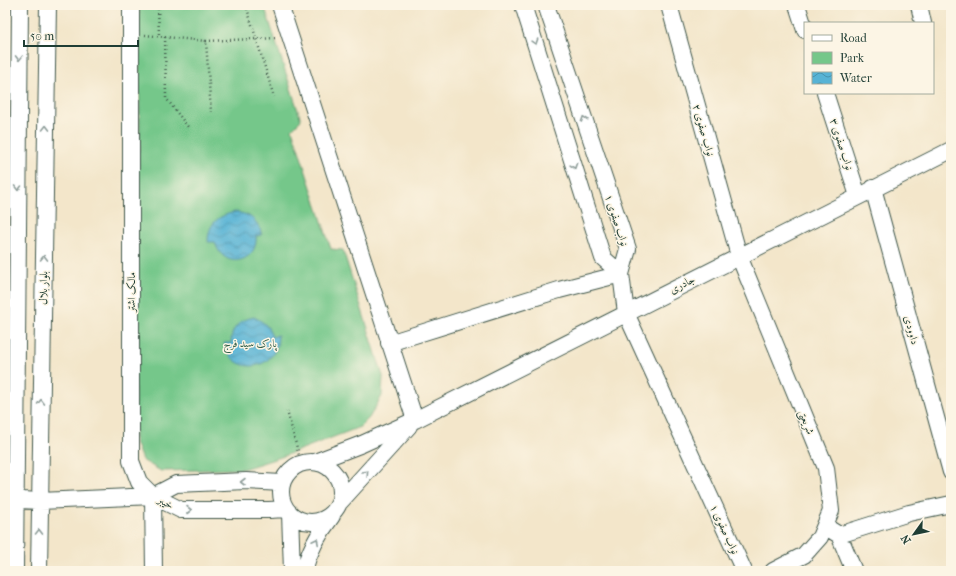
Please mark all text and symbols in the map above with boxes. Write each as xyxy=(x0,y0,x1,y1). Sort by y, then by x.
scale bar xyxy=(24,22,138,48)
legend xyxy=(804,22,934,94)
text: 50 m xyxy=(30,29,54,43)
text: Road xyxy=(840,31,867,45)
one-way arrow xyxy=(530,39,539,46)
text: Park xyxy=(840,51,865,65)
one-way arrow xyxy=(15,55,23,61)
text: Water xyxy=(839,71,873,85)
street label: نواب صفوی ۲ xyxy=(690,103,717,158)
one-way arrow xyxy=(580,116,589,123)
street label: نواب صفوی ۳ xyxy=(827,117,856,172)
one-way arrow xyxy=(42,125,50,131)
one-way arrow xyxy=(569,162,578,169)
one-way arrow xyxy=(14,185,22,191)
street label: نواب صفوی ۱ xyxy=(602,193,631,248)
one-way arrow xyxy=(40,255,48,261)
street label: بلوار بلال xyxy=(37,271,50,305)
street label: مالک اشتر xyxy=(125,272,138,313)
street label: جادری xyxy=(667,272,697,296)
street label: داوودی xyxy=(901,314,922,346)
park label: پارک سید فرج xyxy=(223,337,278,354)
one-way arrow xyxy=(37,399,46,405)
street label: شریعتی xyxy=(794,408,817,437)
one-way arrow xyxy=(362,470,369,478)
one-way arrow xyxy=(240,478,246,486)
street label: خیبر xyxy=(155,492,176,512)
street label: نواب صفوی ۱ xyxy=(707,502,742,556)
one-way arrow xyxy=(186,506,192,514)
north arrow xyxy=(894,514,934,554)
one-way arrow xyxy=(35,529,44,535)
text: N xyxy=(898,532,914,546)
one-way arrow xyxy=(311,538,318,545)

